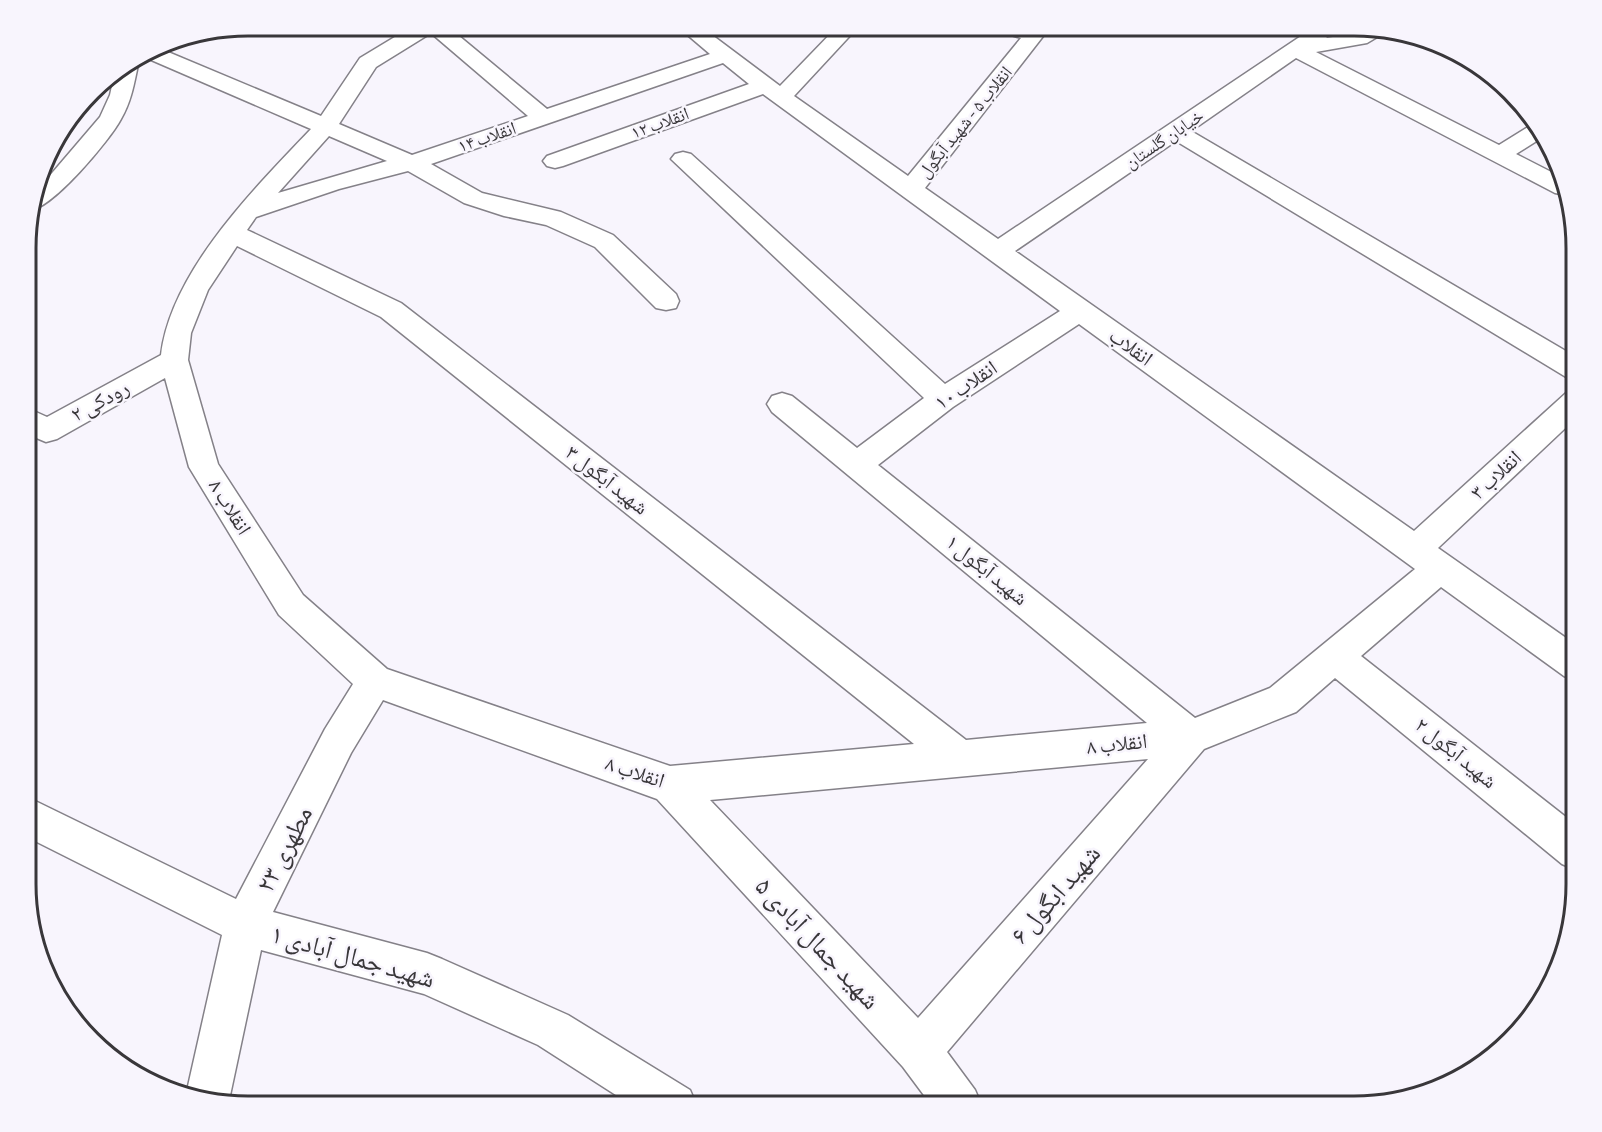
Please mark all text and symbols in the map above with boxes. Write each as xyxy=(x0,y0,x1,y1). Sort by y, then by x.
street label: انقلاب ۵ - شهید آبگول xyxy=(914,62,1017,182)
street label: انقلاب ۱۲ xyxy=(628,103,692,144)
street label: خیابان گلستان xyxy=(1121,105,1208,174)
street label: انقلاب ۱۴ xyxy=(455,118,519,157)
street label: انقلاب xyxy=(1104,323,1157,372)
street label: انقلاب ۱۰ xyxy=(930,355,1002,415)
street label: رودکی ۲ xyxy=(67,375,134,428)
street label: شهید آبگول ۳ xyxy=(560,440,653,520)
street label: انقلاب ۳ xyxy=(1466,446,1527,505)
street label: انقلاب ۸ xyxy=(203,475,256,540)
street label: شهید آبگول ۱ xyxy=(941,530,1033,611)
street label: شهید آبگول ۲ xyxy=(1410,713,1502,794)
street label: انقلاب ۸ xyxy=(1086,729,1149,760)
street label: انقلاب ۸ xyxy=(602,751,668,794)
street label: مطهری ۲۳ xyxy=(251,802,320,898)
street label: شهید ابگول ۶ xyxy=(1005,839,1108,951)
street label: شهید جمال آبادی ۵ xyxy=(748,872,886,1016)
street label: شهید جمال آبادی ۱ xyxy=(267,919,438,996)

